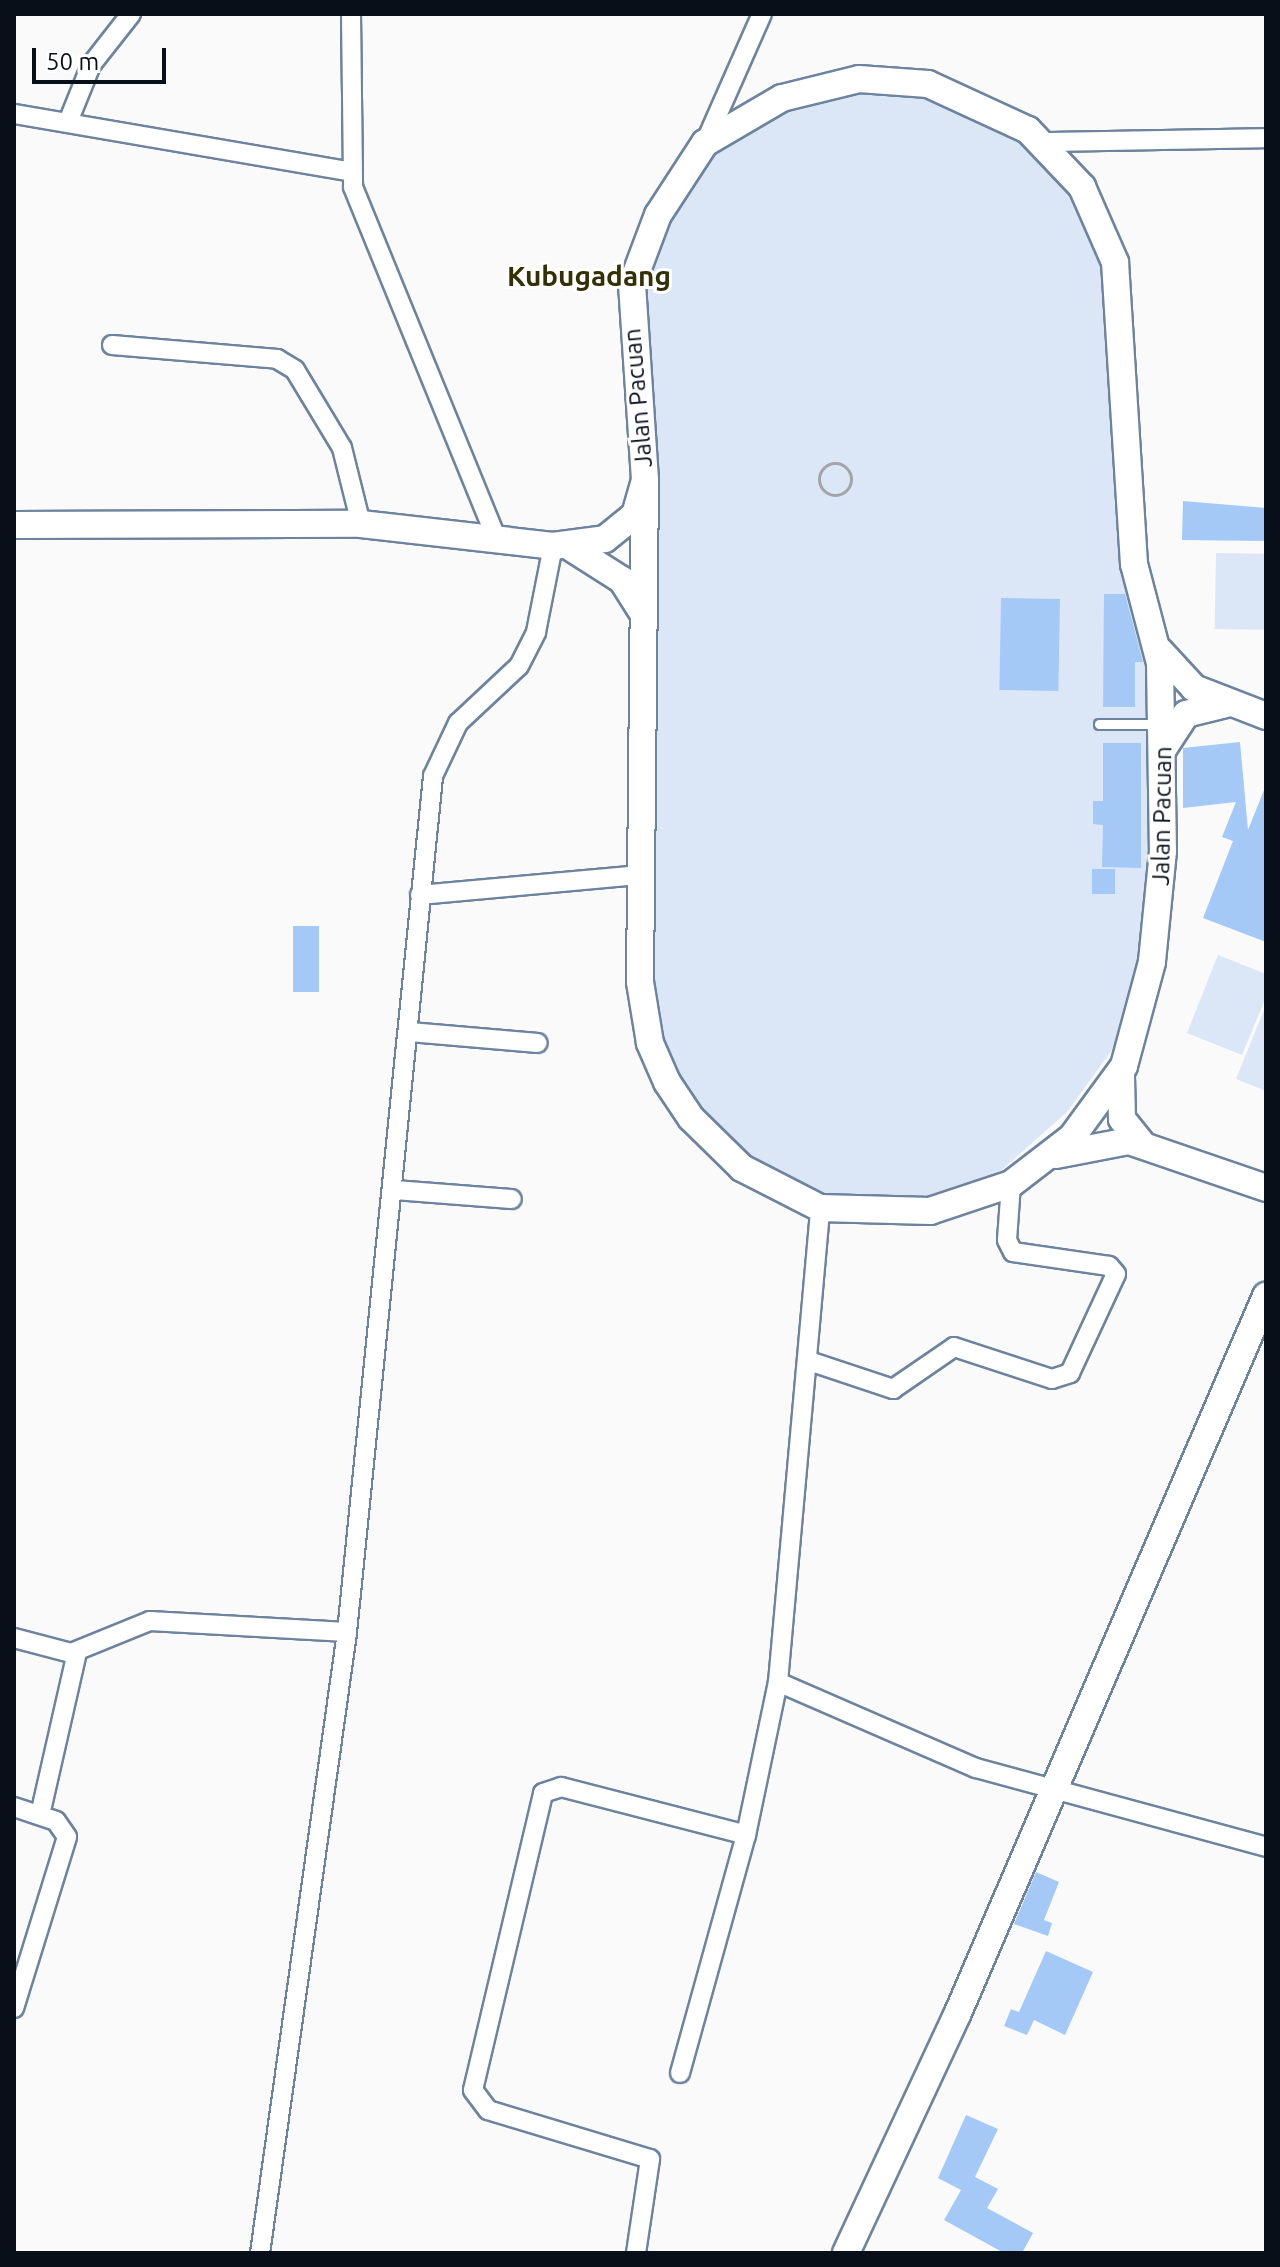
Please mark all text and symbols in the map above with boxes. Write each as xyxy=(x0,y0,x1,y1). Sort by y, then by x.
scale bar xyxy=(36,32,170,82)
text: 50 m xyxy=(46,48,99,75)
district label: Kubugadang xyxy=(507,259,671,293)
street label: Jalan Pacuan xyxy=(618,327,658,469)
street label: Jalan Pacuan xyxy=(1146,746,1178,886)

